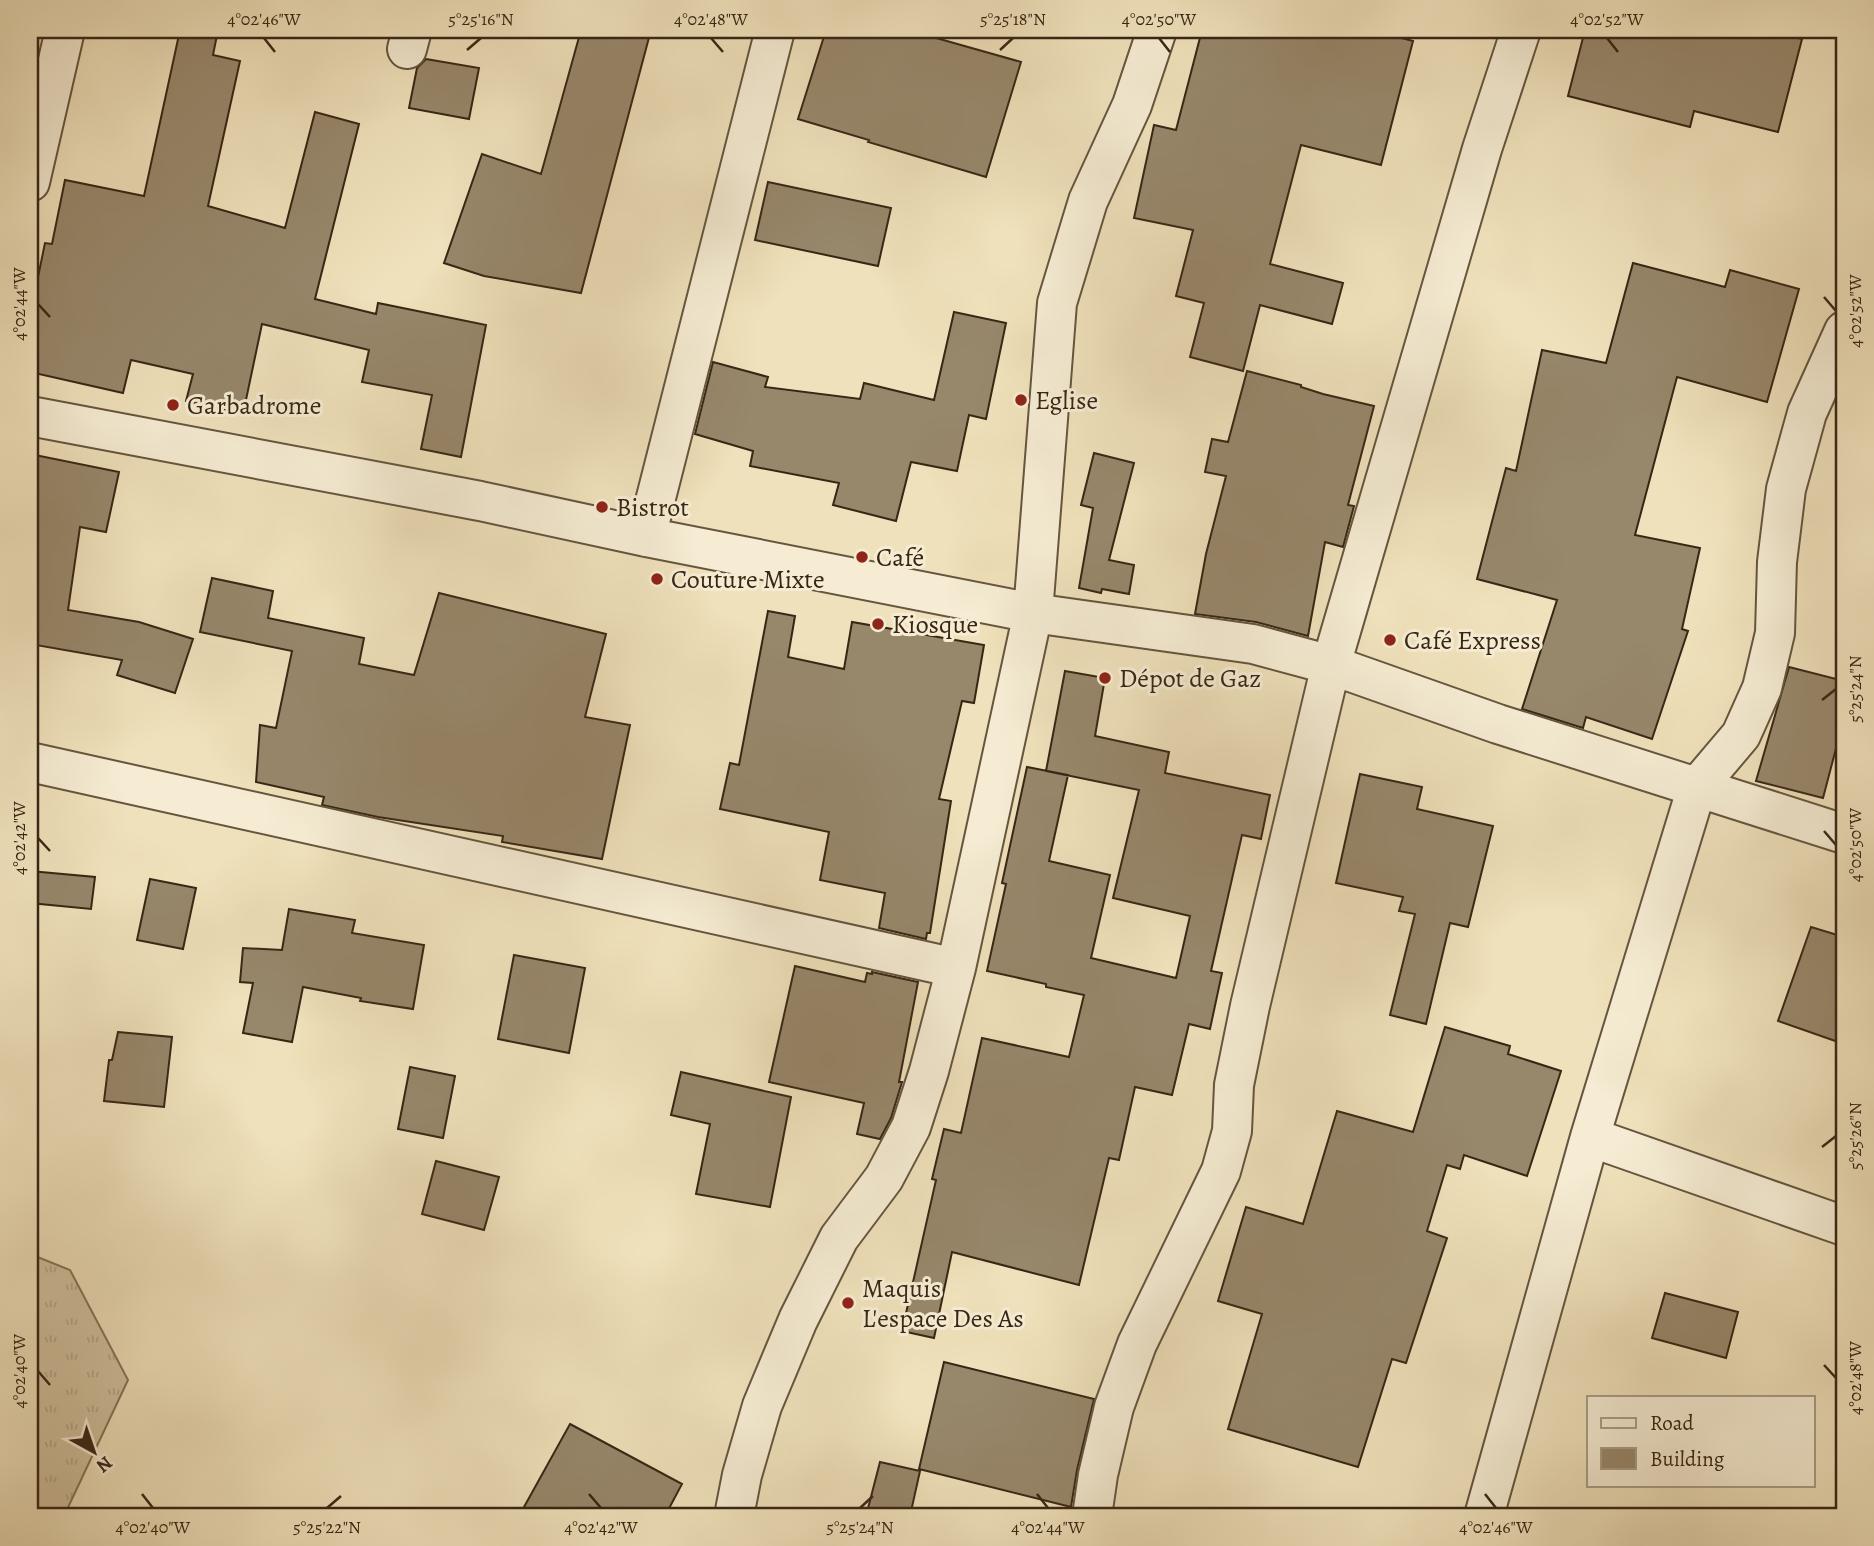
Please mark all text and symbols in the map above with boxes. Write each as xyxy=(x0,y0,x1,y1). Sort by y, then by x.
text: 4°02'46"W xyxy=(227,7,301,31)
text: 5°25'16"N xyxy=(448,7,514,31)
text: 4°02'48"W xyxy=(674,7,748,31)
text: 5°25'18"N xyxy=(980,7,1046,31)
text: 4°02'50"W xyxy=(1122,7,1196,31)
text: 4°02'52"W xyxy=(1570,7,1644,31)
text: 4°02'44"W xyxy=(7,267,31,341)
text: 4°02'52"W xyxy=(1843,274,1867,348)
place label: Eglise xyxy=(1035,383,1098,418)
place label: Garbadrome xyxy=(187,388,321,423)
marker: Eglise xyxy=(1013,392,1029,408)
marker: Garbadrome xyxy=(165,397,181,413)
place label: Bistrot xyxy=(616,490,689,525)
marker: Bistrot xyxy=(594,499,610,515)
place label: Café xyxy=(876,540,924,575)
marker: Café xyxy=(854,549,870,565)
place label: Couture Mixte xyxy=(671,562,825,597)
marker: Couture Mixte xyxy=(649,571,665,587)
place label: Kiosque xyxy=(892,607,978,642)
marker: Kiosque xyxy=(870,616,886,632)
place label: Café Express xyxy=(1404,623,1541,658)
marker: Café Express xyxy=(1382,632,1398,648)
text: 5°25'24"N xyxy=(1843,655,1867,723)
place label: Dépot de Gaz xyxy=(1119,661,1261,696)
marker: Dépot de Gaz xyxy=(1097,670,1113,686)
text: 4°02'42"W xyxy=(7,801,31,875)
text: 4°02'50"W xyxy=(1843,808,1867,882)
text: 5°25'26"N xyxy=(1843,1102,1867,1170)
place label: Maquis L'espace Des As xyxy=(862,1271,1024,1336)
marker: Maquis L'espace Des As xyxy=(840,1295,856,1311)
text: 4°02'40"W xyxy=(7,1333,31,1408)
text: 4°02'48"W xyxy=(1843,1341,1867,1415)
legend xyxy=(1587,1396,1814,1486)
text: Road xyxy=(1650,1409,1694,1437)
north arrow xyxy=(60,1416,130,1486)
text: Building xyxy=(1650,1445,1725,1473)
text: N xyxy=(91,1450,118,1479)
text: 4°02'40"W xyxy=(116,1515,191,1539)
text: 5°25'22"N xyxy=(293,1515,361,1539)
text: 4°02'42"W xyxy=(564,1515,638,1539)
text: 5°25'24"N xyxy=(826,1515,894,1539)
text: 4°02'44"W xyxy=(1011,1515,1085,1539)
text: 4°02'46"W xyxy=(1459,1515,1533,1539)

